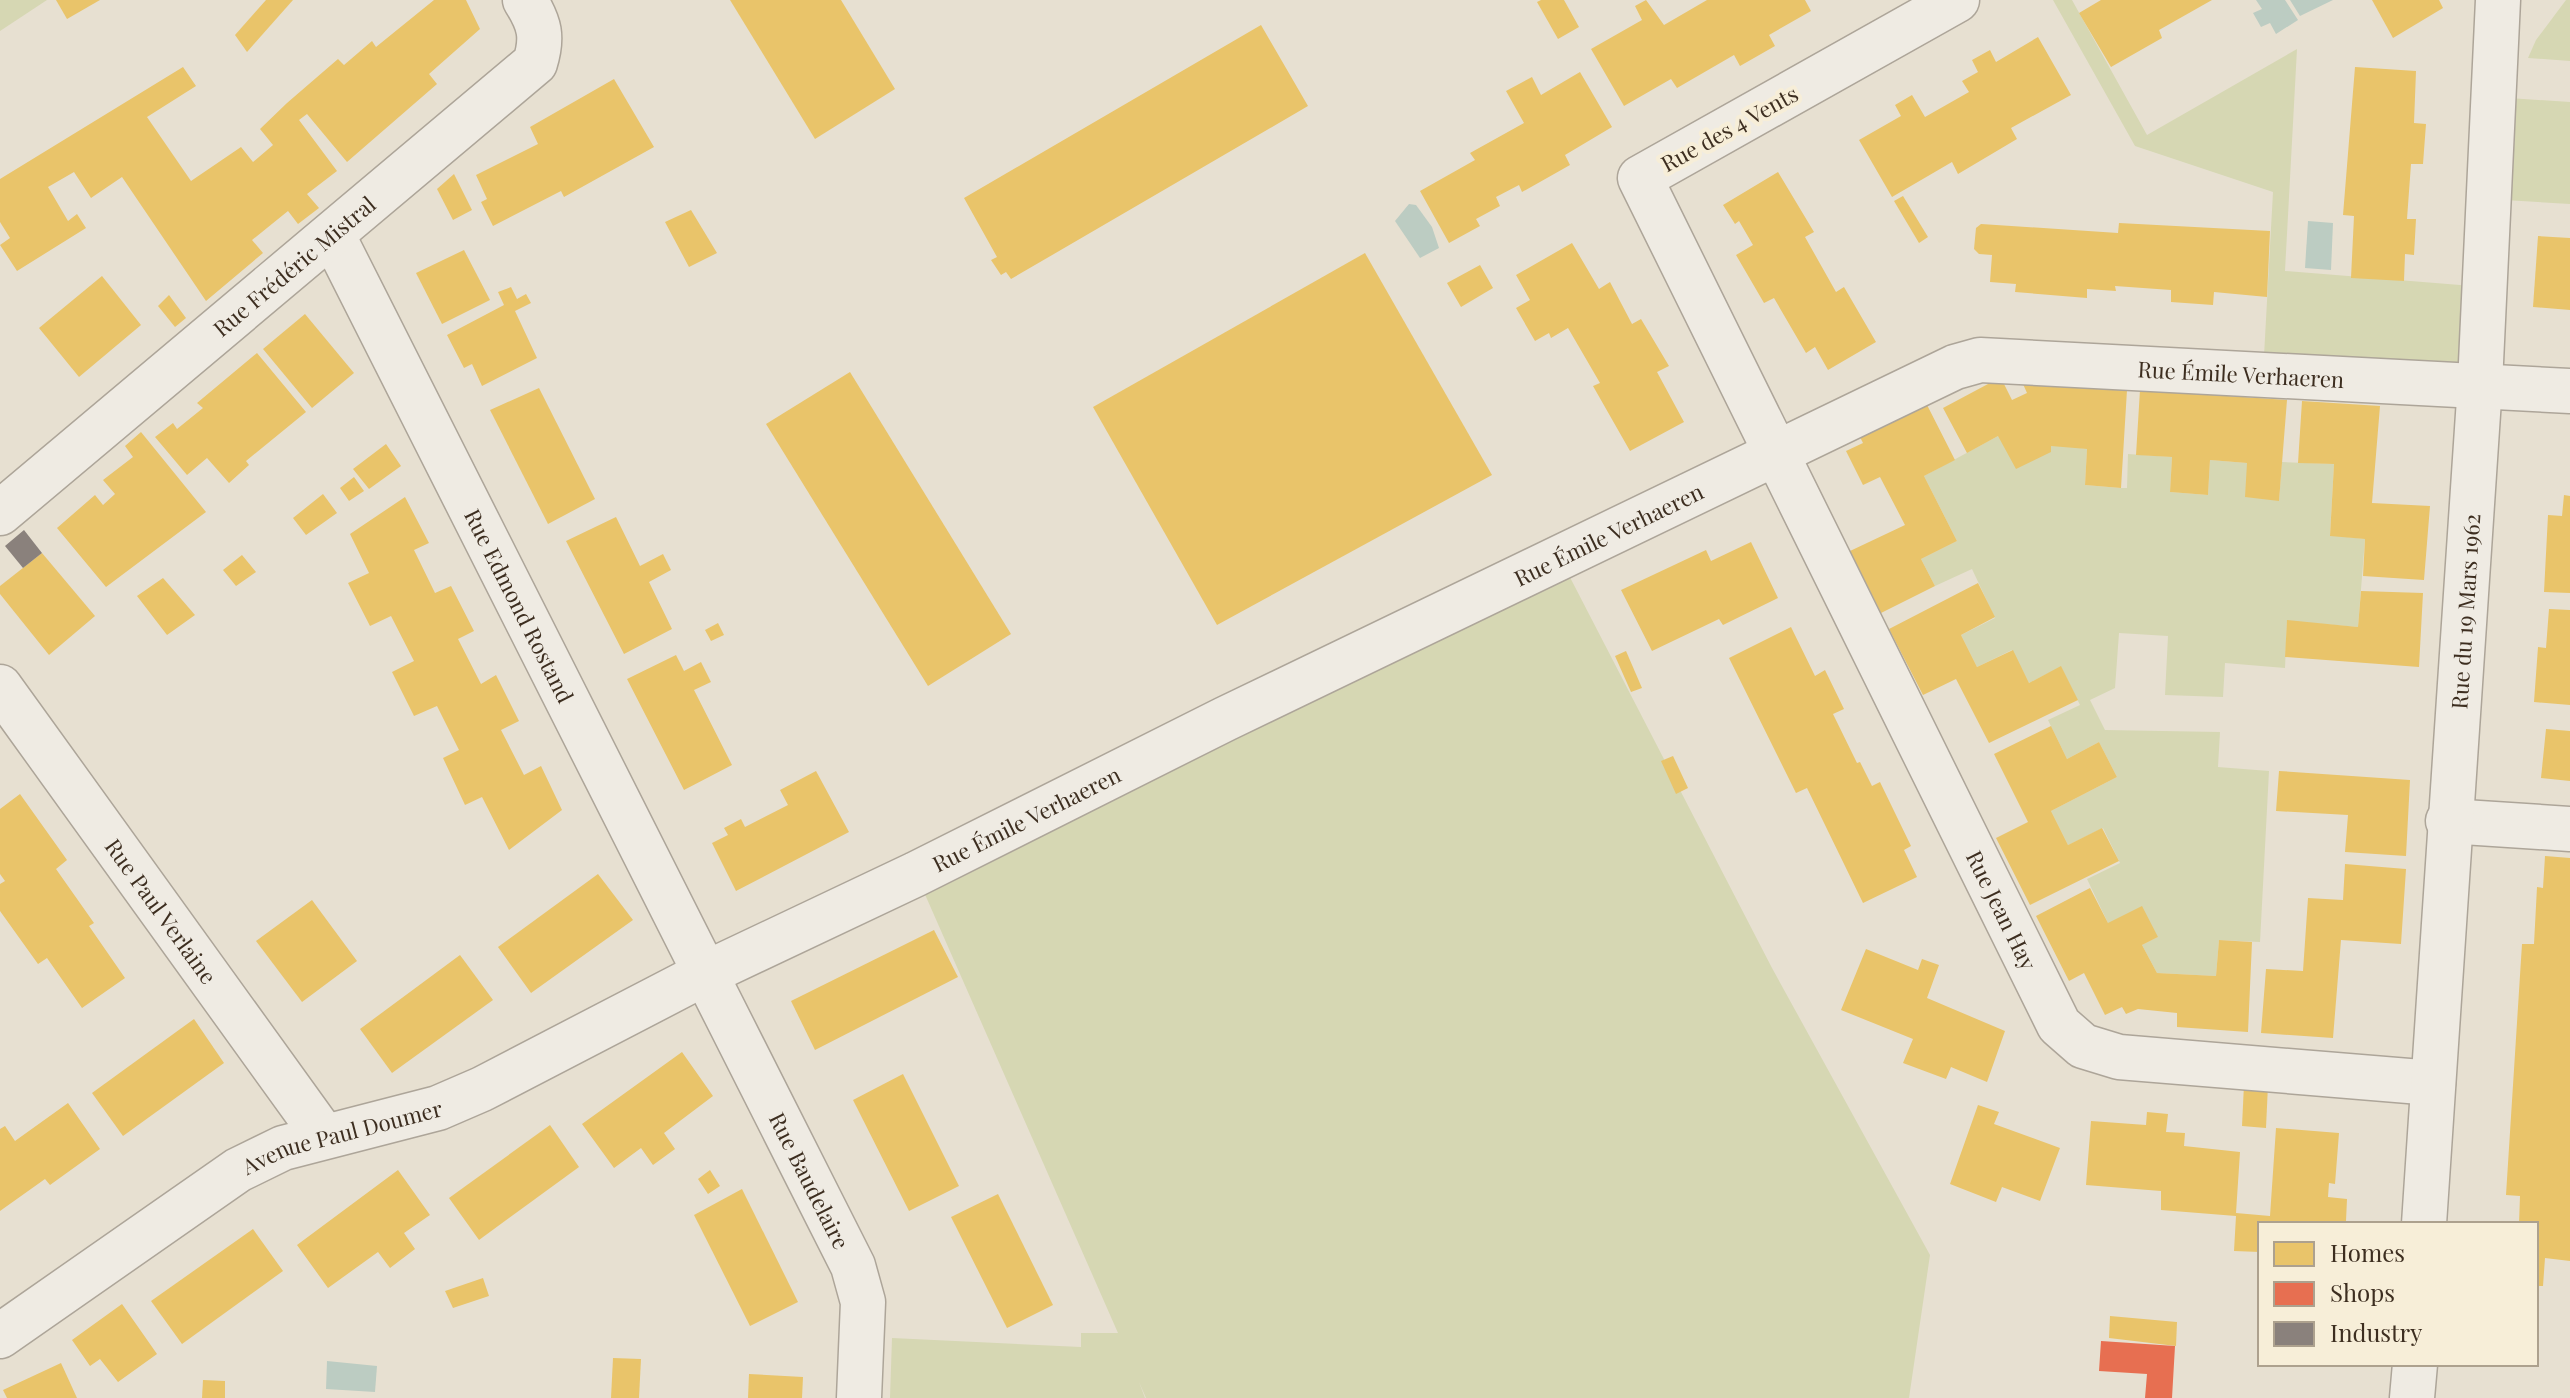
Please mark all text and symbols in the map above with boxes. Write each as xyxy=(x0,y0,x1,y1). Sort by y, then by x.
street label: Rue des 4 Vents xyxy=(1655,78,1803,178)
street label: Rue Frédéric Mistral xyxy=(206,189,381,343)
street label: Rue Émile Verhaeren xyxy=(2137,353,2345,394)
street label: Rue Émile Verhaeren xyxy=(1509,476,1708,593)
street label: Rue Edmond Rostand xyxy=(458,503,581,708)
street label: Rue du 19 Mars 1962 xyxy=(2443,513,2486,710)
street label: Rue Émile Verhaeren xyxy=(927,759,1125,878)
street label: Rue Paul Verlaine xyxy=(99,832,224,990)
street label: Rue Jean Hay xyxy=(1960,845,2044,975)
street label: Avenue Paul Doumer xyxy=(236,1093,445,1181)
street label: Rue Baudelaire xyxy=(763,1107,857,1254)
legend xyxy=(2258,1222,2538,1366)
text: Homes xyxy=(2330,1236,2405,1268)
text: Shops xyxy=(2330,1276,2395,1308)
text: Industry xyxy=(2330,1316,2422,1348)

